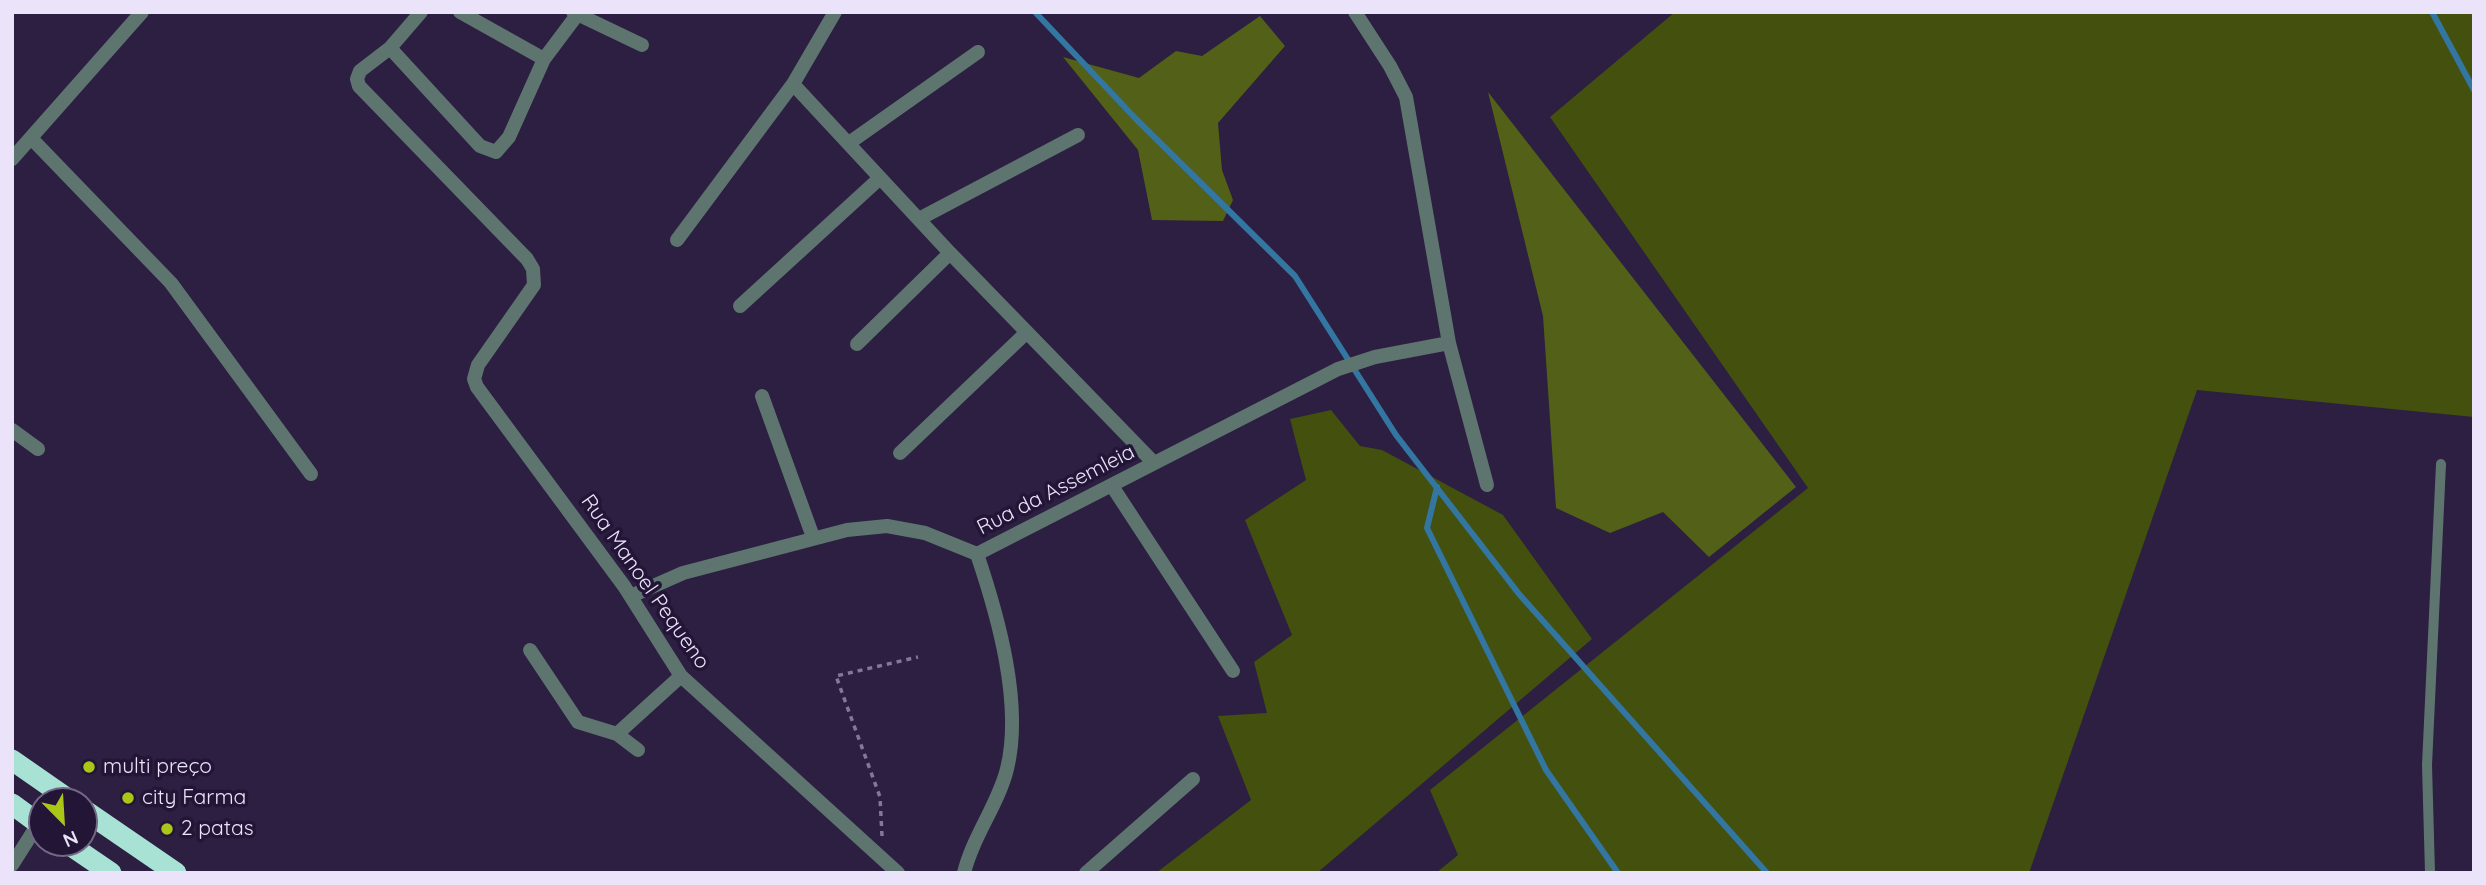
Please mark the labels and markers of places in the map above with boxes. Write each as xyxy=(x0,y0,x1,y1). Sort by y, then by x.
place label: multi preço xyxy=(103,754,212,780)
marker: multi preço xyxy=(81,759,97,775)
place label: city Farma xyxy=(142,785,246,811)
marker: city Farma xyxy=(120,790,136,806)
place label: 2 patas xyxy=(181,816,254,842)
marker: 2 patas xyxy=(159,821,175,837)

